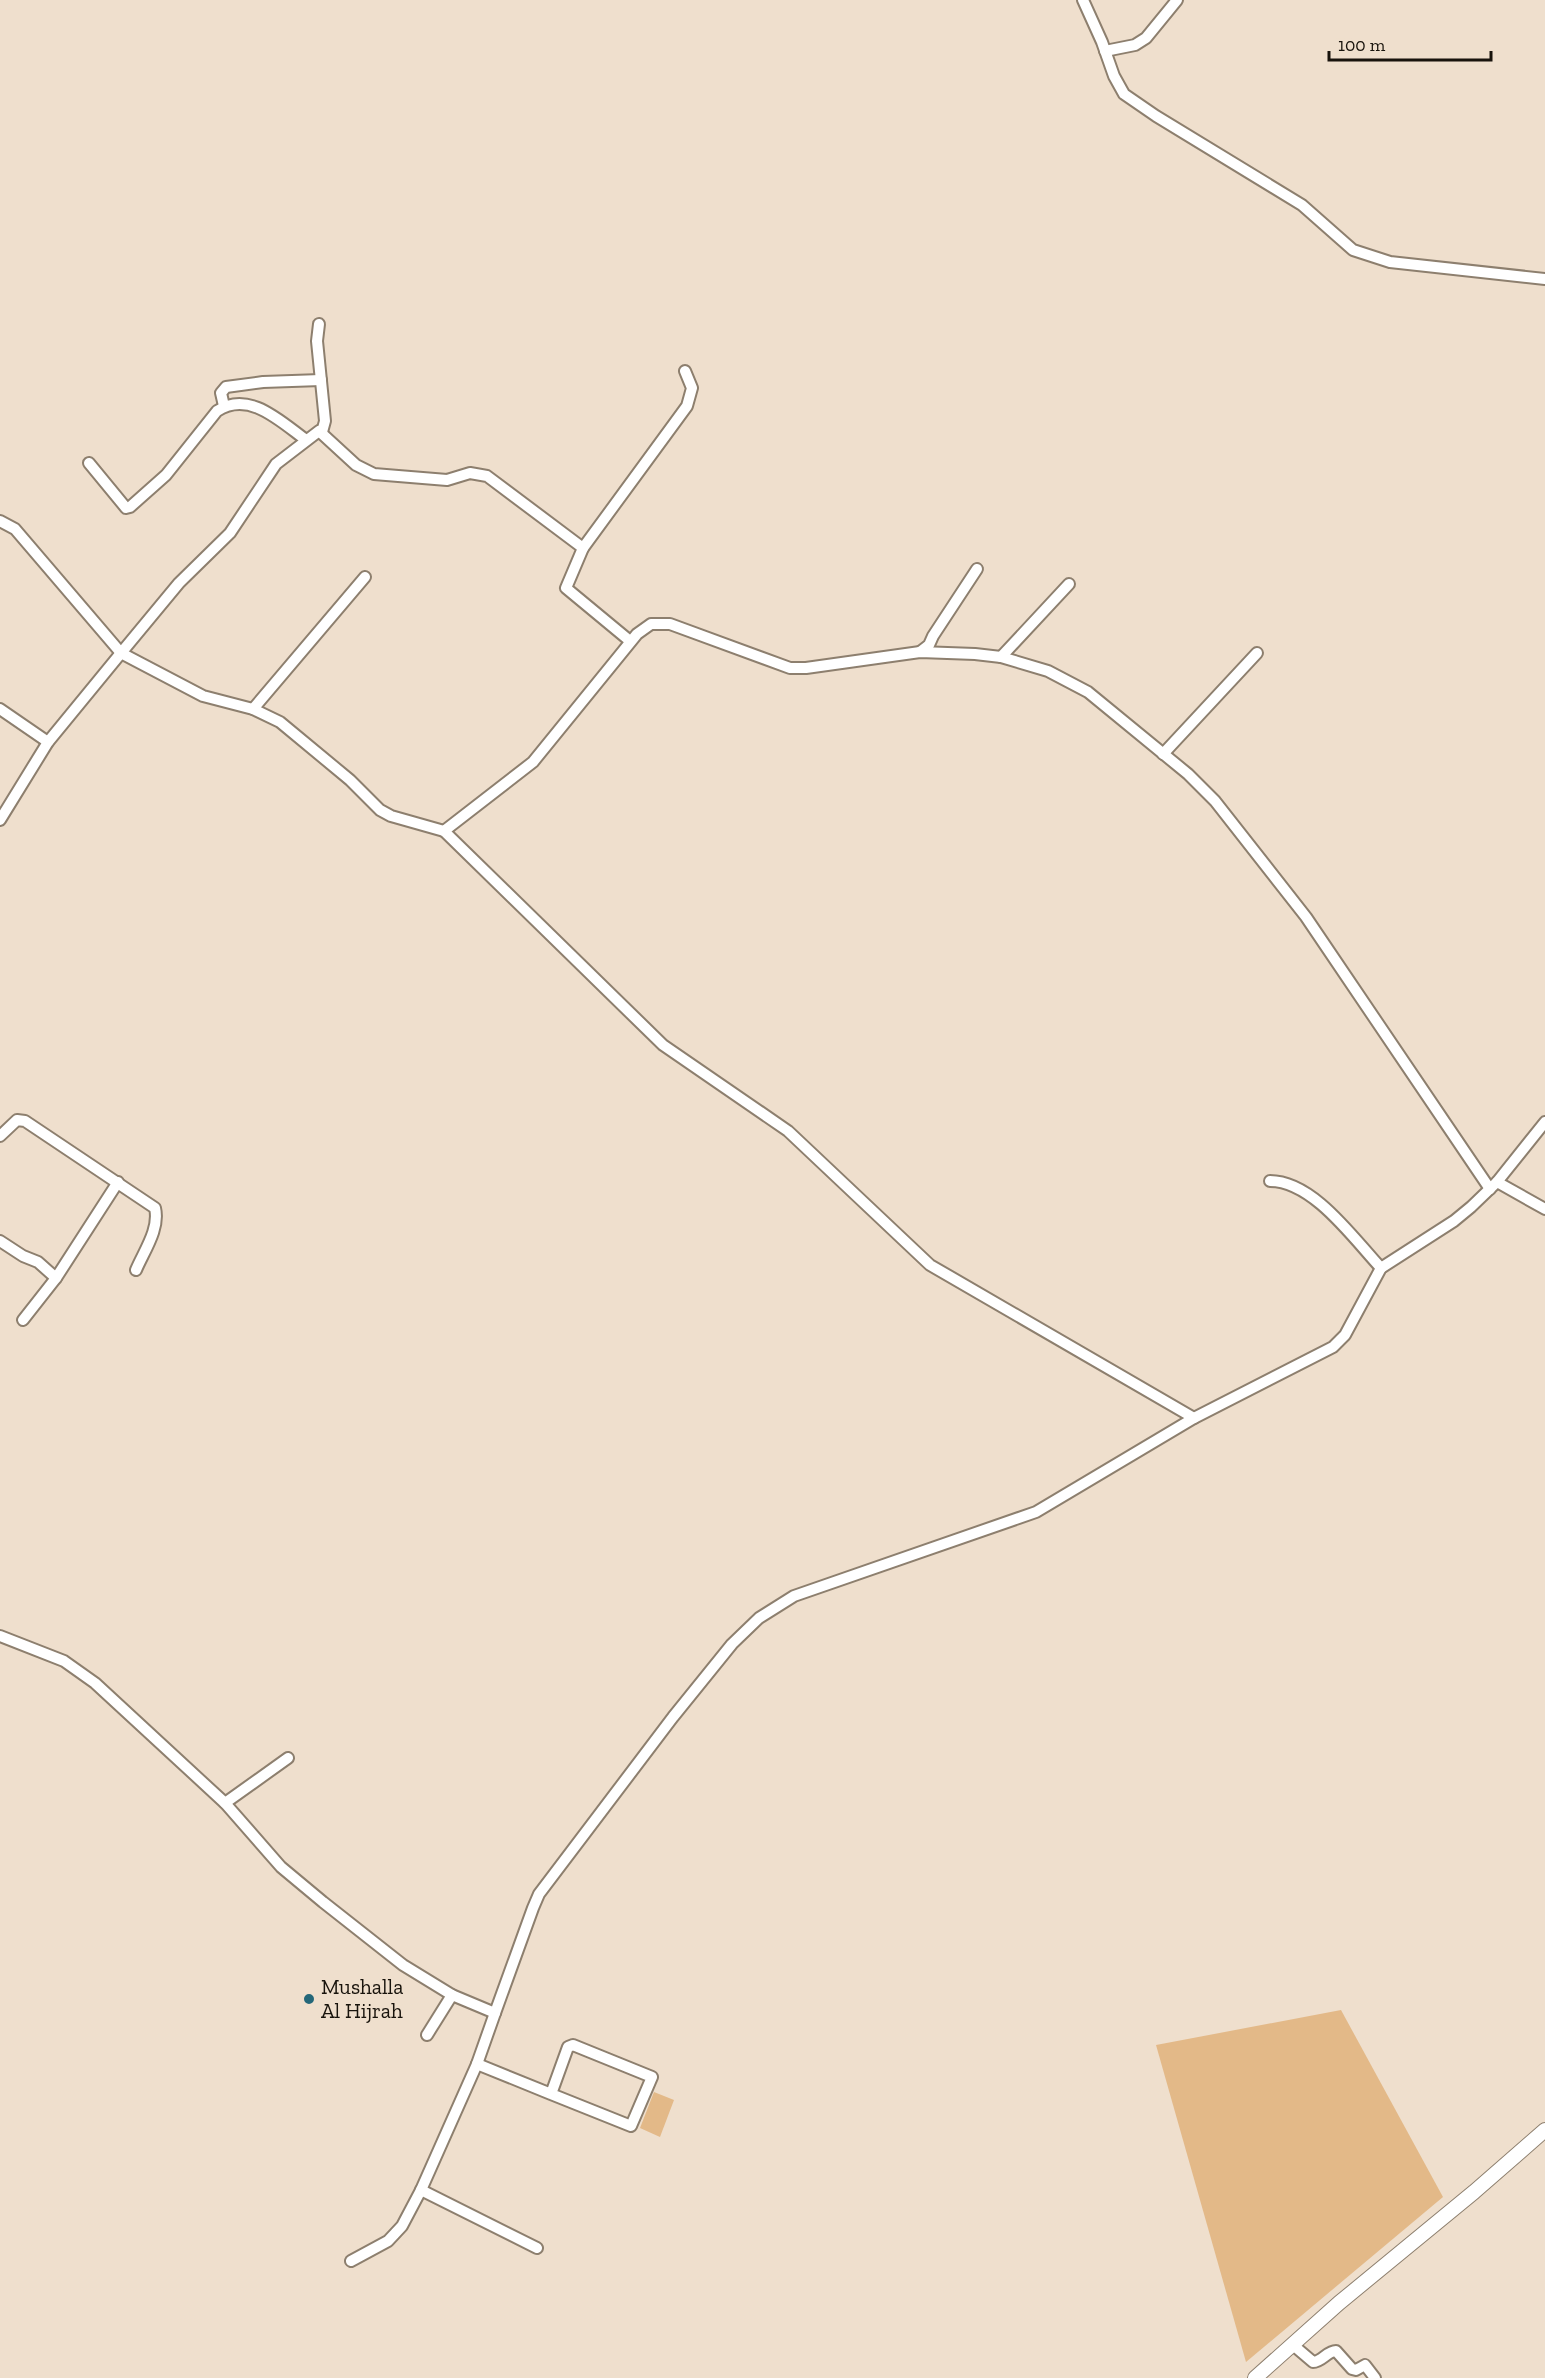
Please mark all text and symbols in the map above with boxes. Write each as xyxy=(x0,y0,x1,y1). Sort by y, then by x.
scale bar xyxy=(1329,24,1491,62)
text: 100 m xyxy=(1338,34,1386,56)
place label: Mushalla Al Hijrah xyxy=(321,1974,403,2024)
marker: Mushalla Al Hijrah xyxy=(302,1992,316,2006)

